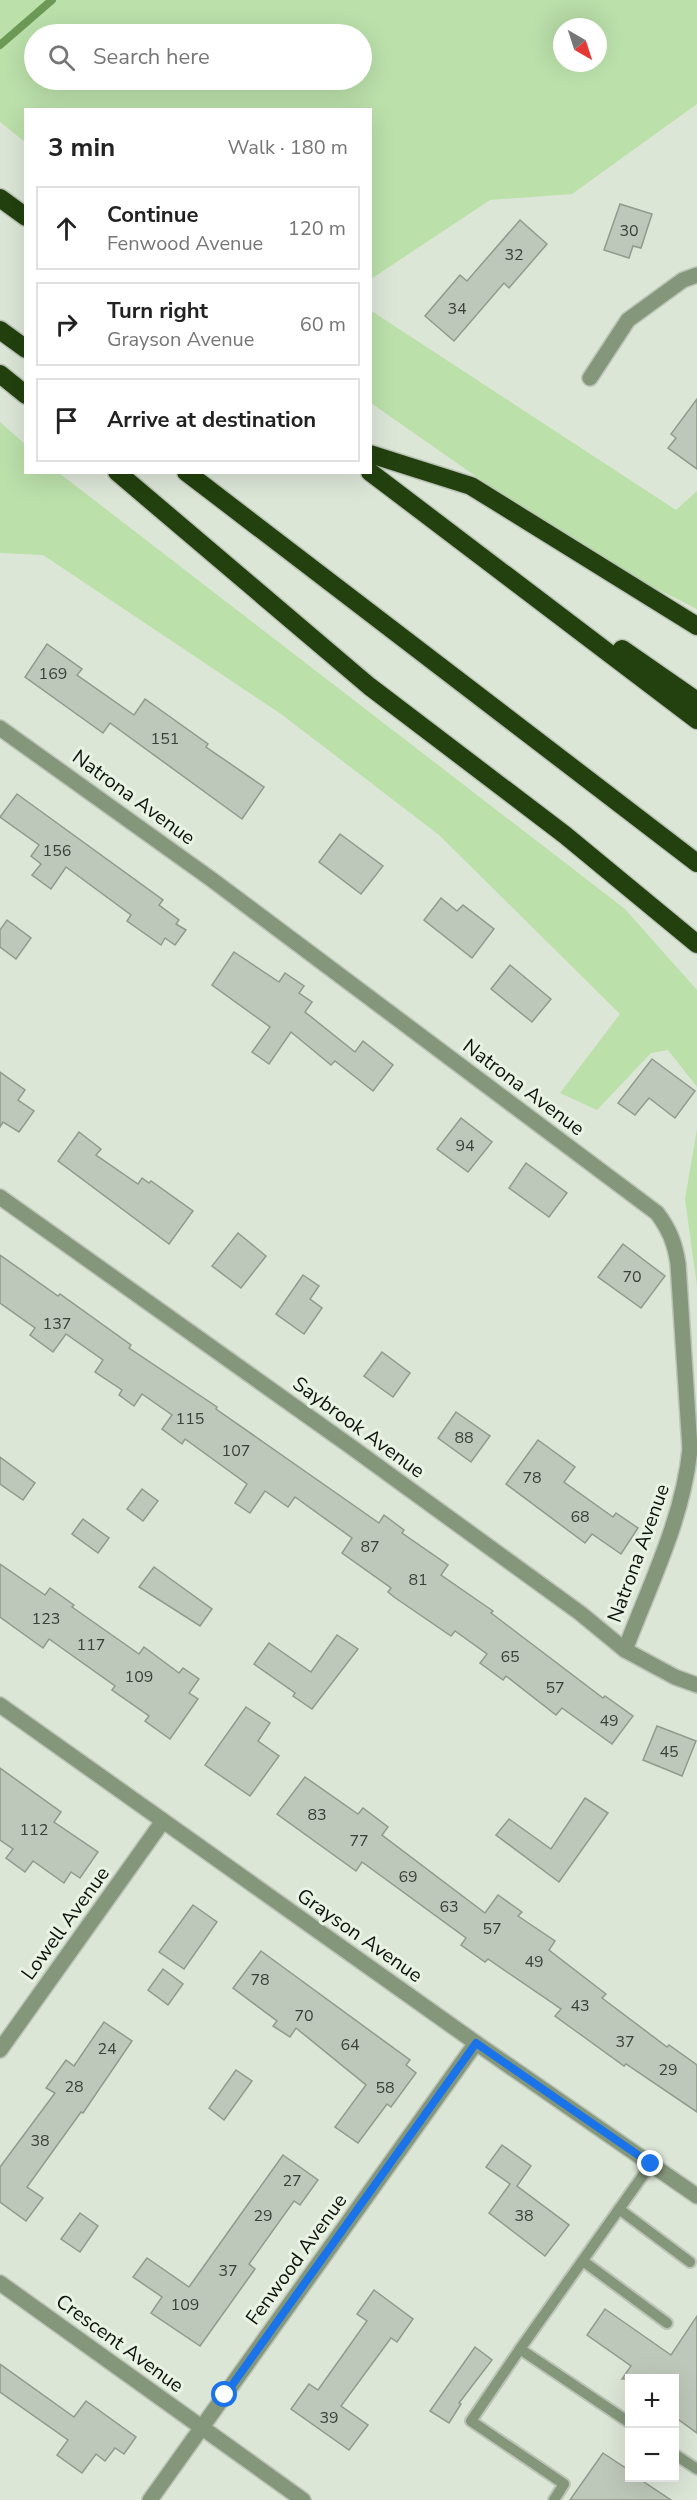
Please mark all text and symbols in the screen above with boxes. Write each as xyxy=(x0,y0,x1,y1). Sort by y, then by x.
north arrow xyxy=(553,18,607,72)
search box xyxy=(24,24,372,90)
icon: search xyxy=(45,41,78,74)
text: Search here xyxy=(93,42,210,72)
text: 3 min xyxy=(48,130,115,165)
text: Walk · 180 m xyxy=(228,134,348,161)
text: Continue xyxy=(107,200,198,230)
icon: ahead xyxy=(50,212,83,245)
text: 120 m xyxy=(288,215,346,242)
house number: 30 xyxy=(619,220,639,242)
text: Fenwood Avenue xyxy=(107,230,263,257)
house number: 32 xyxy=(504,244,524,266)
text: Turn right xyxy=(107,296,208,326)
house number: 34 xyxy=(447,298,467,320)
icon: right xyxy=(50,308,83,341)
text: 60 m xyxy=(300,311,346,338)
text: Grayson Avenue xyxy=(107,326,254,353)
icon: arrive xyxy=(50,404,83,437)
text: Arrive at destination xyxy=(107,405,316,435)
house number: 169 xyxy=(39,663,67,685)
house number: 151 xyxy=(151,728,179,750)
street label: Natrona Avenue xyxy=(67,744,201,851)
house number: 156 xyxy=(43,840,71,862)
street label: Natrona Avenue xyxy=(457,1033,590,1142)
house number: 94 xyxy=(455,1135,475,1157)
house number: 70 xyxy=(622,1266,642,1288)
house number: 137 xyxy=(43,1313,71,1335)
street label: Saybrook Avenue xyxy=(287,1370,430,1485)
house number: 115 xyxy=(176,1408,204,1430)
house number: 88 xyxy=(454,1427,474,1449)
house number: 107 xyxy=(222,1440,250,1462)
house number: 78 xyxy=(522,1467,542,1489)
street label: Natrona Avenue xyxy=(601,1480,676,1626)
house number: 68 xyxy=(570,1506,590,1528)
house number: 87 xyxy=(360,1536,380,1558)
house number: 81 xyxy=(408,1569,428,1591)
house number: 123 xyxy=(32,1608,60,1630)
house number: 117 xyxy=(77,1634,105,1656)
house number: 65 xyxy=(500,1646,520,1668)
house number: 109 xyxy=(125,1666,153,1688)
house number: 57 xyxy=(545,1677,565,1699)
house number: 49 xyxy=(599,1710,619,1732)
house number: 45 xyxy=(659,1741,679,1763)
house number: 83 xyxy=(307,1804,327,1826)
house number: 112 xyxy=(20,1819,48,1841)
house number: 77 xyxy=(349,1830,369,1852)
street label: Lowell Avenue xyxy=(15,1861,116,1985)
house number: 69 xyxy=(398,1866,418,1888)
street label: Grayson Avenue xyxy=(292,1882,428,1989)
house number: 63 xyxy=(439,1896,459,1918)
house number: 57 xyxy=(482,1918,502,1940)
house number: 49 xyxy=(524,1951,544,1973)
house number: 78 xyxy=(250,1969,270,1991)
house number: 43 xyxy=(570,1995,590,2017)
house number: 70 xyxy=(294,2005,314,2027)
house number: 37 xyxy=(615,2031,635,2053)
house number: 64 xyxy=(340,2034,360,2056)
house number: 24 xyxy=(97,2038,117,2060)
house number: 29 xyxy=(658,2059,678,2081)
house number: 28 xyxy=(64,2076,84,2098)
house number: 58 xyxy=(375,2077,395,2099)
house number: 38 xyxy=(30,2130,50,2152)
route end xyxy=(637,2150,663,2176)
house number: 27 xyxy=(282,2170,302,2192)
street label: Fenwood Avenue xyxy=(240,2188,353,2330)
house number: 29 xyxy=(253,2205,273,2227)
house number: 38 xyxy=(514,2205,534,2227)
house number: 37 xyxy=(218,2260,238,2282)
street label: Crescent Avenue xyxy=(50,2288,189,2399)
house number: 109 xyxy=(171,2294,199,2316)
map controls xyxy=(625,2374,679,2482)
button: + xyxy=(625,2374,679,2428)
route start xyxy=(211,2381,237,2407)
house number: 39 xyxy=(319,2407,339,2429)
button: − xyxy=(625,2428,679,2482)

